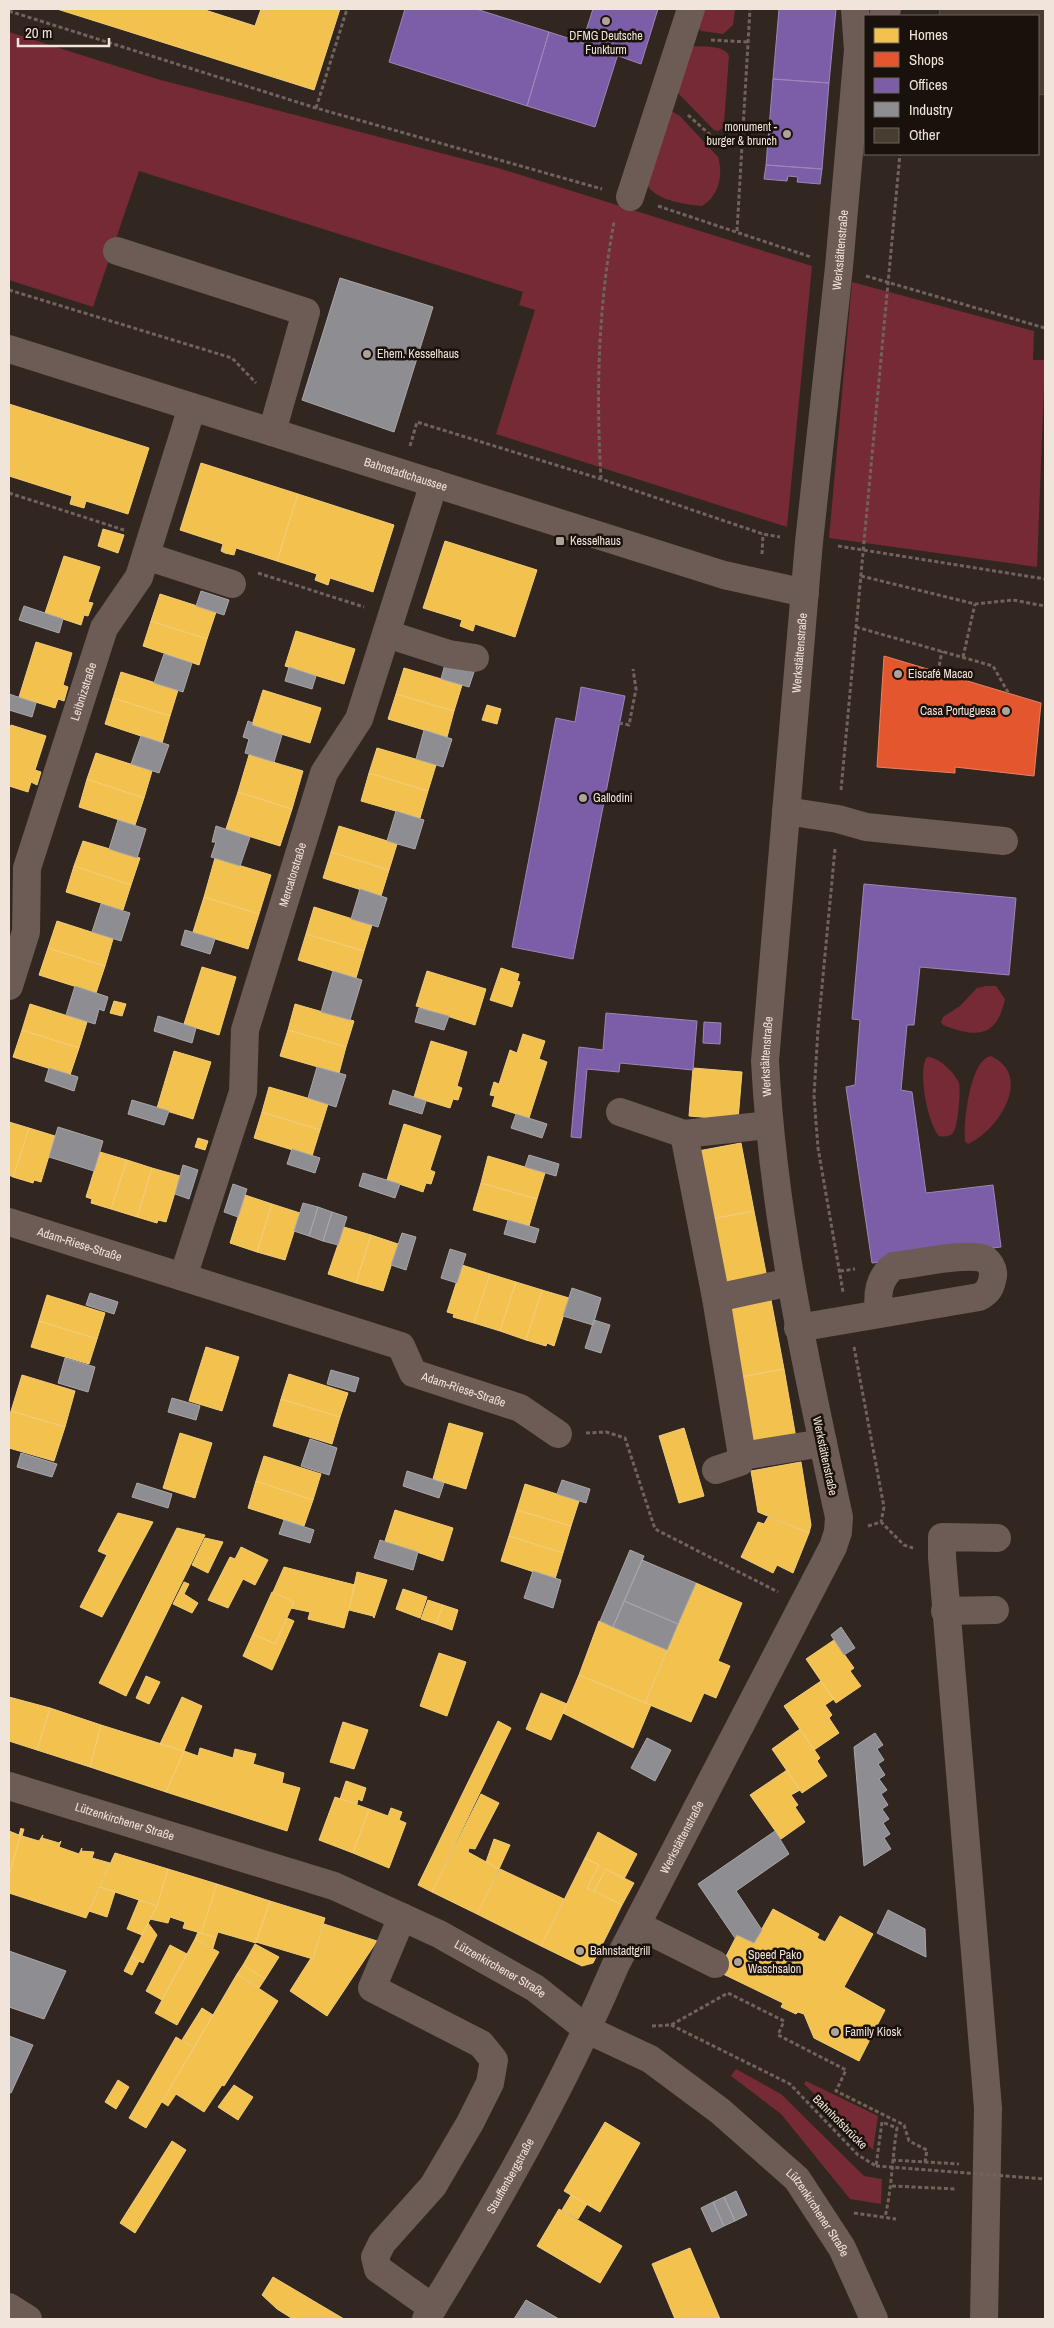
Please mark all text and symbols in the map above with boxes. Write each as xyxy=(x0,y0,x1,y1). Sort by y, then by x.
scale bar xyxy=(18,15,109,47)
marker: DFMG Deutsche Funkturm xyxy=(600,15,612,27)
legend xyxy=(864,15,1039,155)
text: 20 m xyxy=(25,22,52,43)
text: Homes xyxy=(909,24,948,45)
place label: DFMG Deutsche Funkturm xyxy=(569,28,643,58)
text: Shops xyxy=(909,49,944,70)
text: Offices xyxy=(909,74,948,95)
text: Industry xyxy=(909,99,954,120)
place label: monument - burger & brunch xyxy=(706,119,778,149)
text: Other xyxy=(909,124,940,145)
marker: monument - burger & brunch xyxy=(781,128,793,140)
street label: Werkstättenstraße xyxy=(829,209,852,291)
place label: Ehem. Kesselhaus xyxy=(377,346,459,362)
marker: Ehem. Kesselhaus xyxy=(361,348,373,360)
street label: Bahnstadtchaussee xyxy=(362,454,449,495)
place label: Kesselhaus xyxy=(570,533,621,549)
marker: Kesselhaus xyxy=(554,535,566,547)
street label: Werkstättenstraße xyxy=(788,612,811,694)
street label: Leibnizstraße xyxy=(67,660,100,723)
place label: Eiscafé Macao xyxy=(908,666,973,682)
marker: Eiscafé Macao xyxy=(892,668,904,680)
place label: Casa Portuguesa xyxy=(920,703,997,719)
marker: Casa Portuguesa xyxy=(1000,705,1012,717)
place label: Gallodini xyxy=(593,790,632,806)
marker: Gallodini xyxy=(577,792,589,804)
street label: Mercatorstraße xyxy=(275,840,310,909)
street label: Werkstättenstraße xyxy=(757,1016,777,1097)
street label: Adam-Riese-Straße xyxy=(34,1223,124,1265)
street label: Adam-Riese-Straße xyxy=(419,1368,508,1411)
street label: Werkstättenstraße xyxy=(809,1415,841,1497)
street label: Werkstättenstraße xyxy=(656,1798,708,1877)
street label: Lützenkirchener Straße xyxy=(73,1799,176,1844)
street label: Lützenkirchener Straße xyxy=(452,1936,549,2002)
place label: Bahnstadtgrill xyxy=(590,1943,650,1959)
marker: Bahnstadtgrill xyxy=(574,1945,586,1957)
place label: Speed Pako Waschsalon xyxy=(748,1947,802,1977)
marker: Speed Pako Waschsalon xyxy=(732,1956,744,1968)
place label: Family Kiosk xyxy=(845,2024,901,2040)
marker: Family Kiosk xyxy=(829,2026,841,2038)
street label: Bahnhofsbrücke xyxy=(809,2091,871,2153)
street label: Stauffenbergstraße xyxy=(483,2135,538,2217)
street label: Lützenkirchener Straße xyxy=(783,2165,853,2259)

